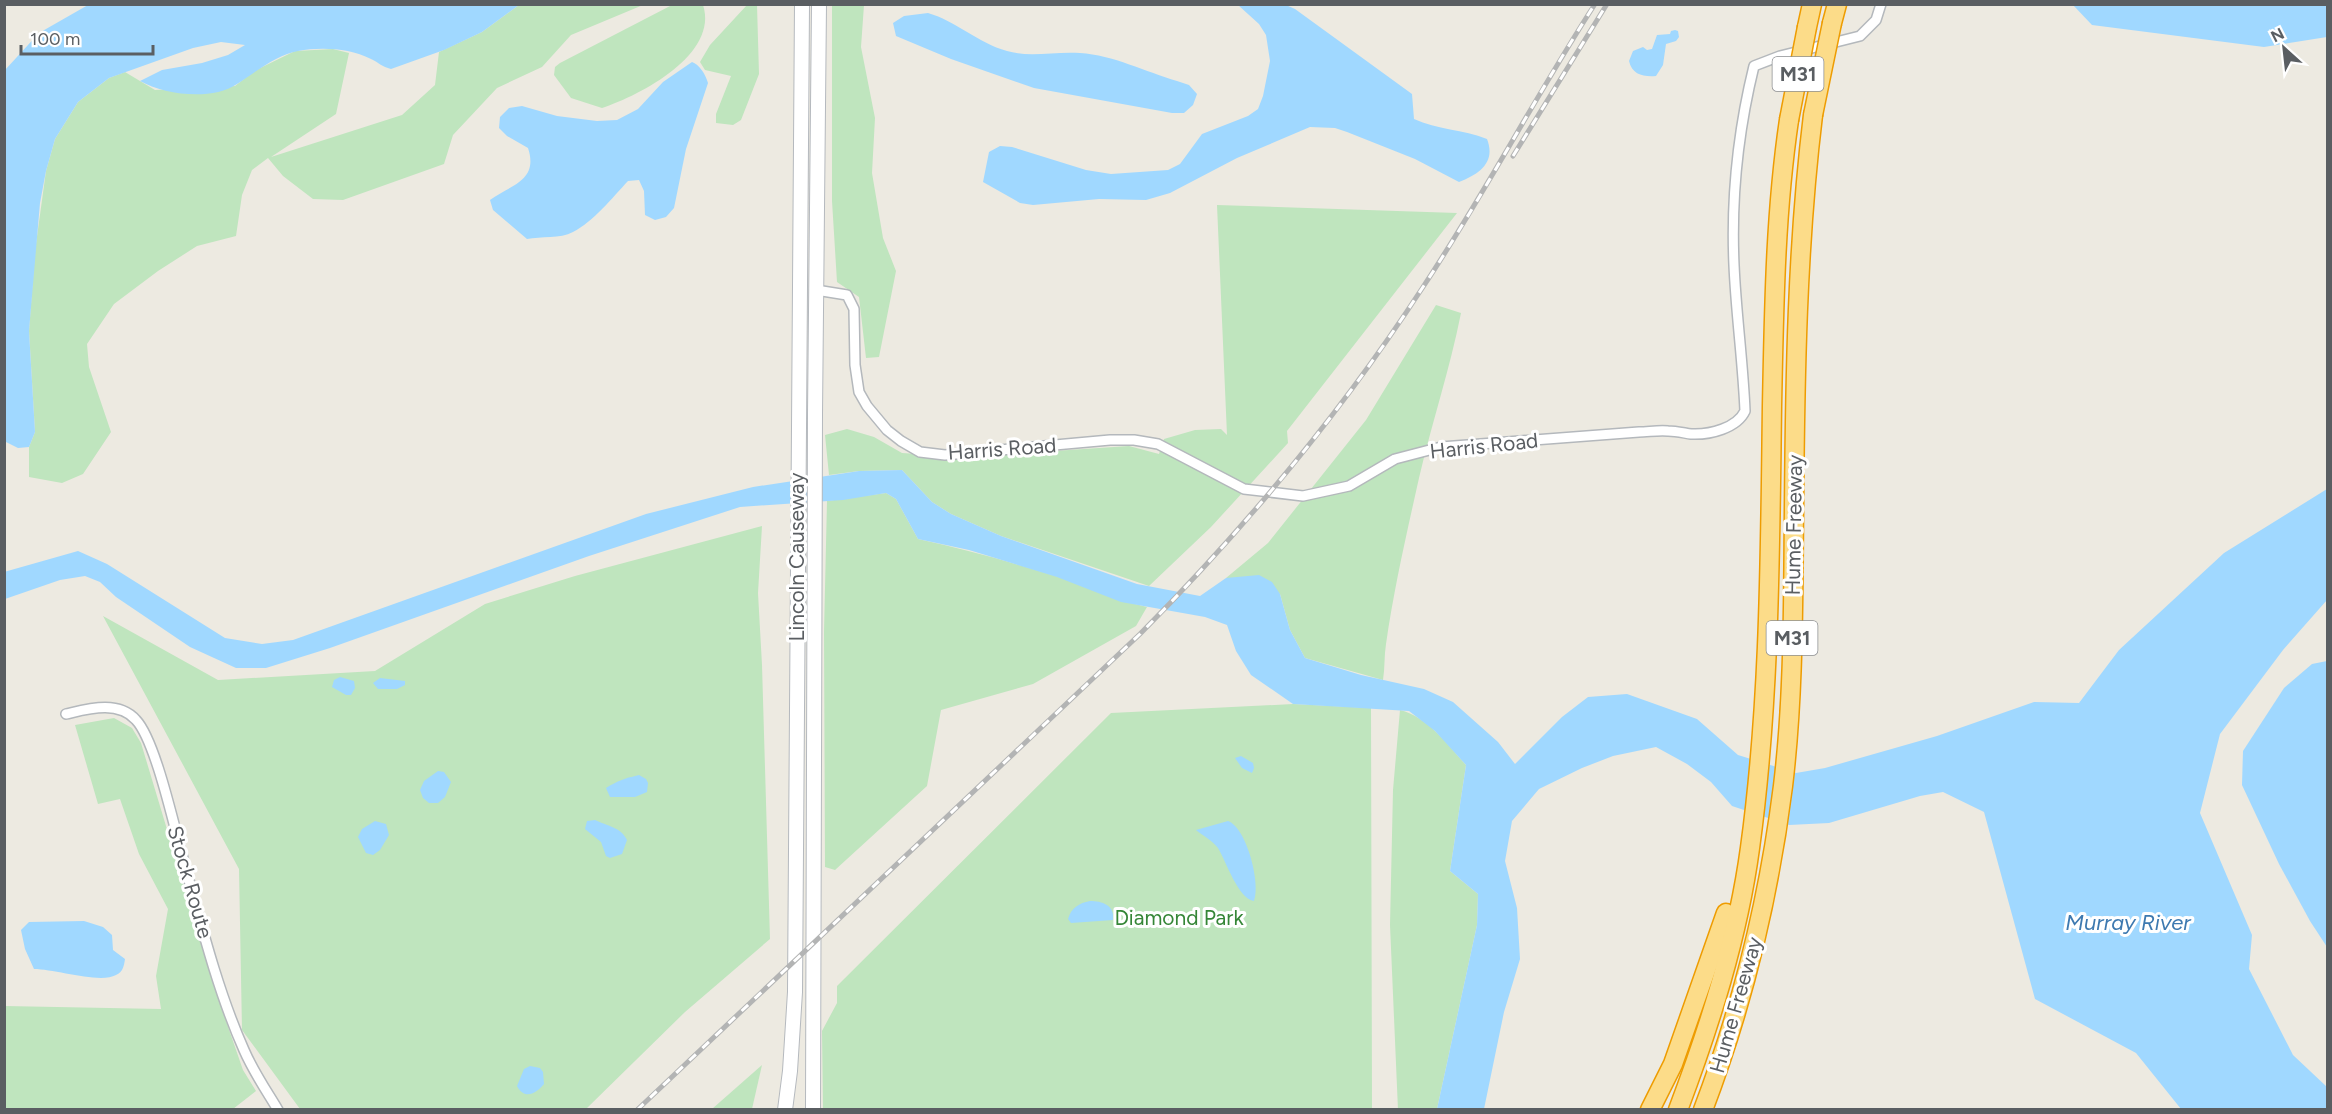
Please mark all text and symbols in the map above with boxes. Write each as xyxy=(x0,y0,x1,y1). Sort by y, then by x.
scale bar xyxy=(21,18,153,56)
north arrow xyxy=(2254,18,2314,78)
text: N xyxy=(2268,24,2287,46)
text: 100 m xyxy=(30,28,80,50)
road number: M31 xyxy=(1772,57,1824,91)
street label: Harris Road xyxy=(1429,427,1539,464)
street label: Harris Road xyxy=(947,432,1057,465)
street label: Hume Freeway xyxy=(1780,454,1807,596)
street label: Lincoln Causeway xyxy=(784,473,809,641)
road number: M31 xyxy=(1766,621,1818,655)
street label: Stock Route xyxy=(162,823,218,941)
park label: Diamond Park xyxy=(1114,905,1244,930)
water label: Murray River xyxy=(2065,909,2192,936)
street label: Hume Freeway xyxy=(1704,934,1767,1076)

